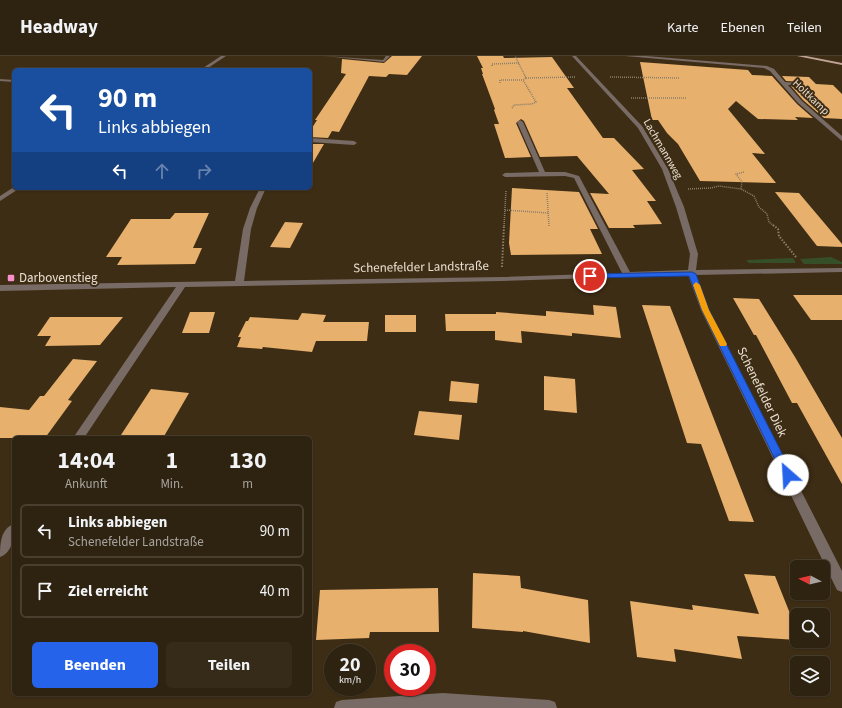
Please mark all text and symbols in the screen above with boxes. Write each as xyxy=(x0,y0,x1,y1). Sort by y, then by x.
text: Headway xyxy=(20,14,98,41)
text: Karte xyxy=(667,18,699,38)
text: Ebenen xyxy=(721,18,765,38)
text: Teilen xyxy=(787,18,822,38)
street label: Holtkamp xyxy=(789,76,833,118)
text: 90 m xyxy=(98,78,157,118)
icon: left xyxy=(32,84,84,136)
text: Links abbiegen xyxy=(98,115,211,140)
street label: Lachmannweg xyxy=(640,116,687,182)
icon: left xyxy=(109,160,131,182)
icon: ahead xyxy=(151,160,173,182)
icon: right xyxy=(193,160,215,182)
street label: Schenefelder Landstraße xyxy=(353,257,489,277)
pin xyxy=(573,259,607,293)
icon: arrive xyxy=(579,265,601,287)
place label: Darbovenstieg xyxy=(19,269,98,287)
marker: Darbovenstieg xyxy=(6,273,16,283)
street label: Schenefelder Diek xyxy=(732,344,792,441)
text: 14:04 xyxy=(57,443,115,478)
text: 1 xyxy=(166,443,178,478)
text: 130 xyxy=(229,443,267,478)
position arrow xyxy=(767,454,809,496)
text: Ankunft xyxy=(65,475,107,493)
text: Min. xyxy=(160,475,183,493)
text: m xyxy=(242,475,253,493)
text: Links abbiegen xyxy=(68,512,167,533)
icon: left xyxy=(34,520,56,542)
text: 90 m xyxy=(260,521,290,542)
text: Schenefelder Landstraße xyxy=(68,533,204,551)
north arrow xyxy=(790,560,830,600)
map controls xyxy=(790,560,830,696)
icon: arrive xyxy=(34,580,56,602)
text: Ziel erreicht xyxy=(68,581,148,602)
text: 40 m xyxy=(260,581,290,602)
button: search xyxy=(790,608,830,648)
button: Beenden xyxy=(32,642,158,688)
button: Teilen xyxy=(166,642,292,688)
speed limit sign: 30 xyxy=(384,644,436,696)
text: 20 xyxy=(339,651,361,679)
button: layers xyxy=(790,656,830,696)
text: km/h xyxy=(339,673,361,687)

